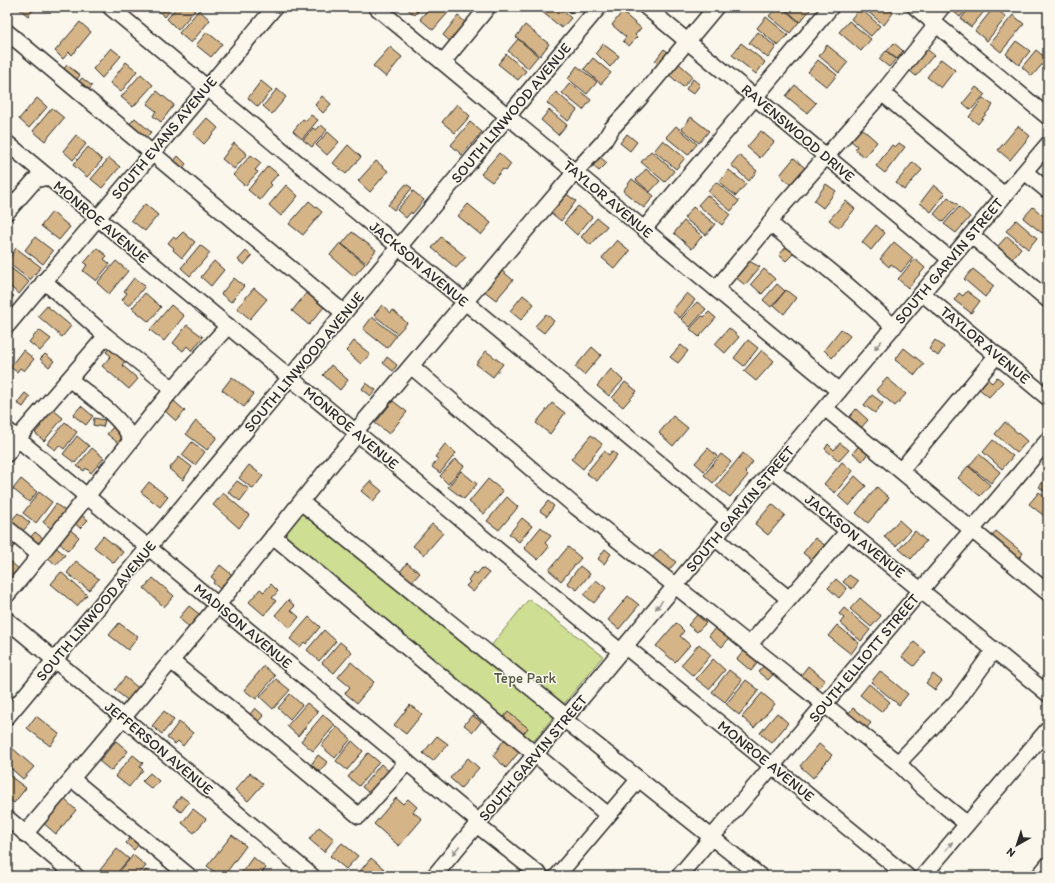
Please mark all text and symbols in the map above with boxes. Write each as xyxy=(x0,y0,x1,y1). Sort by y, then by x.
street label: SOUTH LINWOOD AVENUE xyxy=(447,39,575,187)
street label: SOUTH EVANS AVENUE xyxy=(107,73,221,203)
street label: RAVENSWOOD DRIVE xyxy=(738,80,858,186)
street label: TAYLOR AVENUE xyxy=(559,156,657,242)
street label: MONROE AVENUE xyxy=(50,177,152,267)
street label: SOUTH GARVIN STREET xyxy=(891,194,1008,328)
street label: JACKSON AVENUE xyxy=(366,217,472,311)
street label: SOUTH LINWOOD AVENUE xyxy=(240,288,368,436)
street label: TAYLOR AVENUE xyxy=(936,302,1034,388)
one-way arrow xyxy=(874,339,883,350)
street label: MONROE AVENUE xyxy=(300,383,402,473)
street label: SOUTH GARVIN STREET xyxy=(682,442,799,576)
street label: JACKSON AVENUE xyxy=(801,490,909,582)
street label: SOUTH LINWOOD AVENUE xyxy=(32,537,160,685)
street label: MADISON AVENUE xyxy=(190,580,296,672)
street label: SOUTH ELLIOTT STREET xyxy=(805,590,923,726)
one-way arrow xyxy=(655,599,664,610)
park label: Tepe Park xyxy=(494,669,556,687)
street label: SOUTH GARVIN STREET xyxy=(475,691,592,825)
street label: JEFFERSON AVENUE xyxy=(101,697,217,799)
street label: MONROE AVENUE xyxy=(714,716,818,806)
north arrow xyxy=(997,825,1037,865)
one-way arrow xyxy=(944,841,953,852)
one-way arrow xyxy=(451,845,460,856)
text: N xyxy=(1004,845,1018,860)

